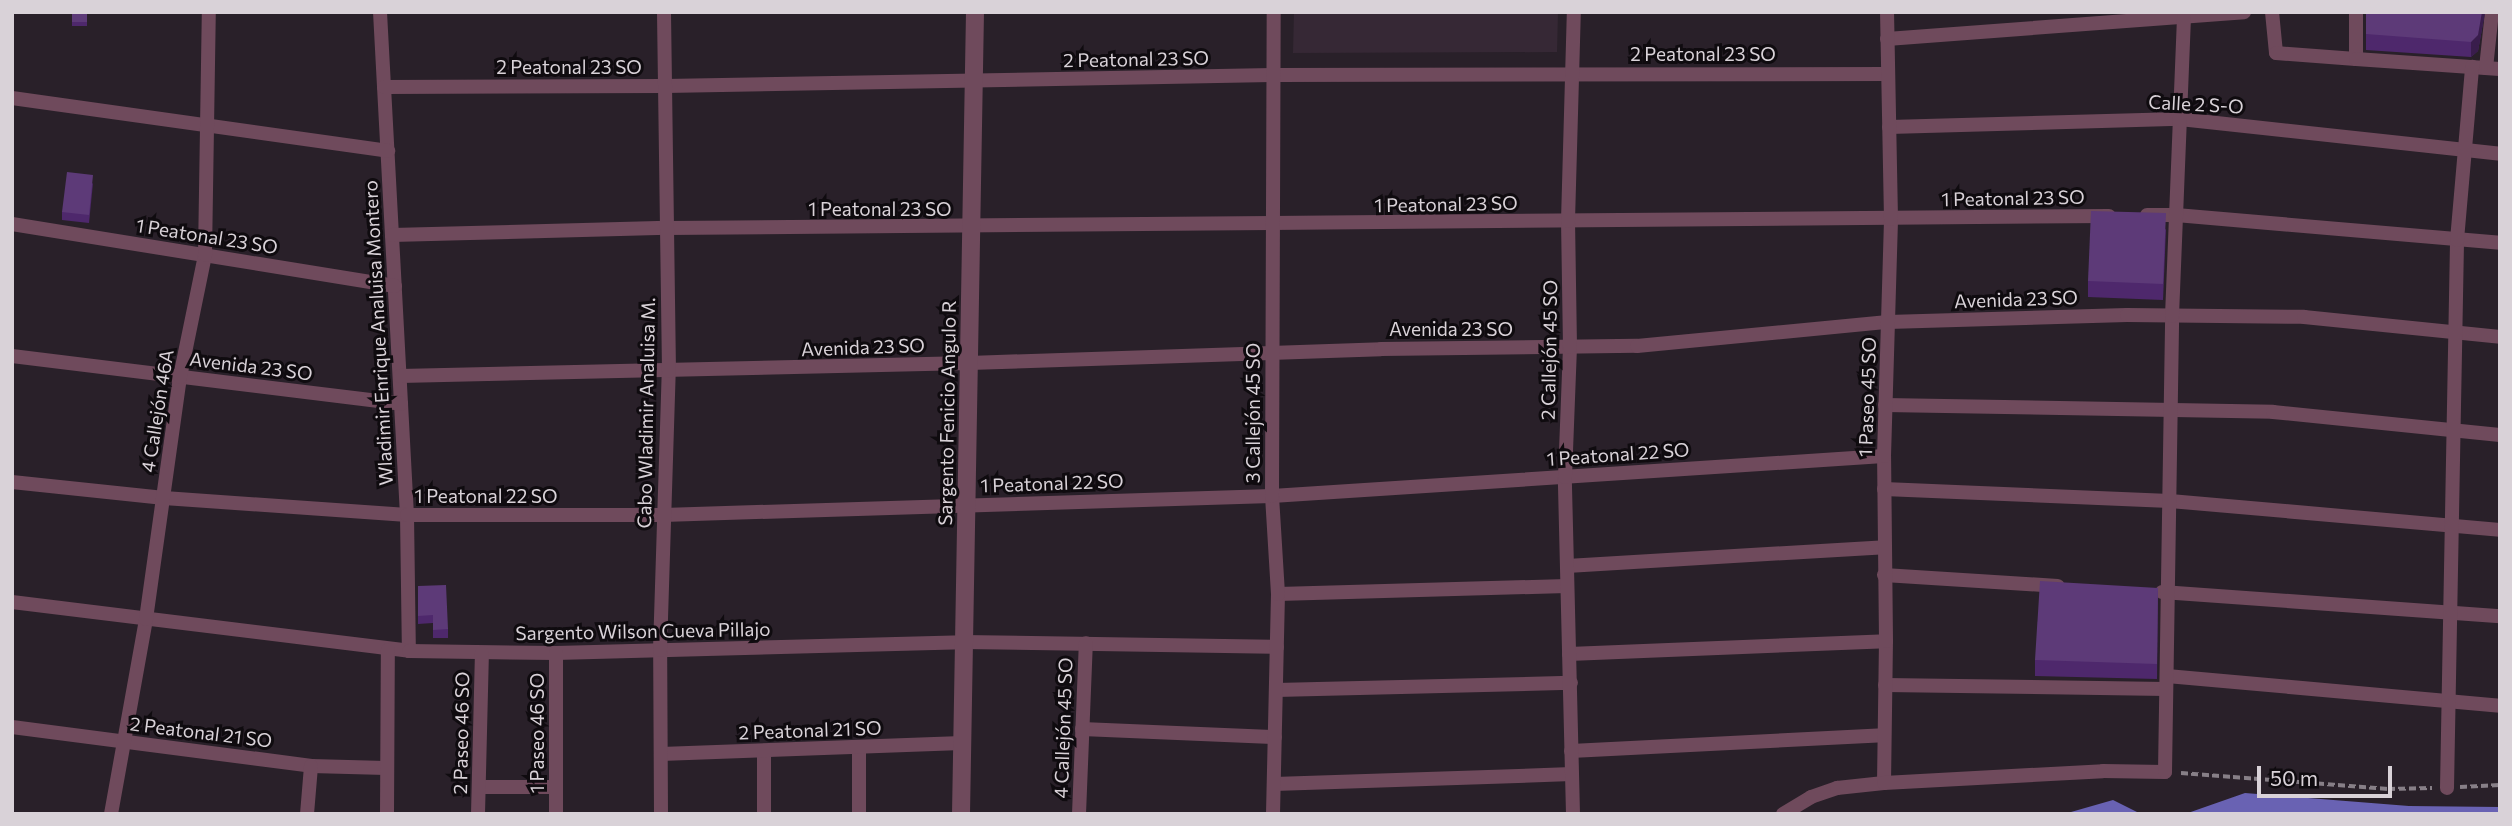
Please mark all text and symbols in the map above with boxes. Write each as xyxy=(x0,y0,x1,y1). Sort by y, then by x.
street label: 2 Peatonal 23 SO xyxy=(1630,43,1776,65)
street label: 2 Peatonal 23 SO xyxy=(1063,46,1209,72)
street label: 2 Peatonal 23 SO xyxy=(496,56,642,78)
street label: Calle 2 S-O xyxy=(2148,90,2244,118)
street label: Wladimir Enrique Analuisa Montero xyxy=(359,180,397,486)
street label: 1 Peatonal 23 SO xyxy=(1941,185,2085,211)
street label: 1 Peatonal 23 SO xyxy=(1374,191,1518,217)
street label: 1 Peatonal 23 SO xyxy=(808,198,952,220)
street label: 1 Peatonal 23 SO xyxy=(134,214,280,258)
street label: 2 Callejón 45 SO xyxy=(1536,280,1562,420)
street label: Avenida 23 SO xyxy=(1954,285,2078,313)
street label: Cabo Wladimir Analuisa M. xyxy=(633,297,659,529)
street label: Sargento Fenicio Angulo R xyxy=(934,300,960,526)
street label: Avenida 23 SO xyxy=(1389,318,1513,340)
street label: Avenida 23 SO xyxy=(801,333,925,361)
street label: 1 Paseo 45 SO xyxy=(1854,337,1880,457)
street label: 3 Callejón 45 SO xyxy=(1242,343,1264,483)
street label: Avenida 23 SO xyxy=(188,347,314,385)
street label: 4 Callejón 46A xyxy=(136,348,178,474)
street label: 1 Peatonal 22 SO xyxy=(1546,438,1690,470)
street label: 1 Peatonal 22 SO xyxy=(980,469,1124,497)
street label: 1 Peatonal 22 SO xyxy=(415,485,557,507)
street label: Sargento Wilson Cueva Pillajo xyxy=(515,617,771,645)
street label: 4 Callejón 45 SO xyxy=(1049,657,1077,799)
street label: 2 Paseo 46 SO xyxy=(449,671,473,795)
street label: 1 Paseo 46 SO xyxy=(526,673,548,793)
street label: 2 Peatonal 21 SO xyxy=(129,712,273,752)
street label: 2 Peatonal 21 SO xyxy=(738,716,882,744)
scale bar xyxy=(2260,752,2395,796)
text: 50 m xyxy=(2270,765,2318,790)

